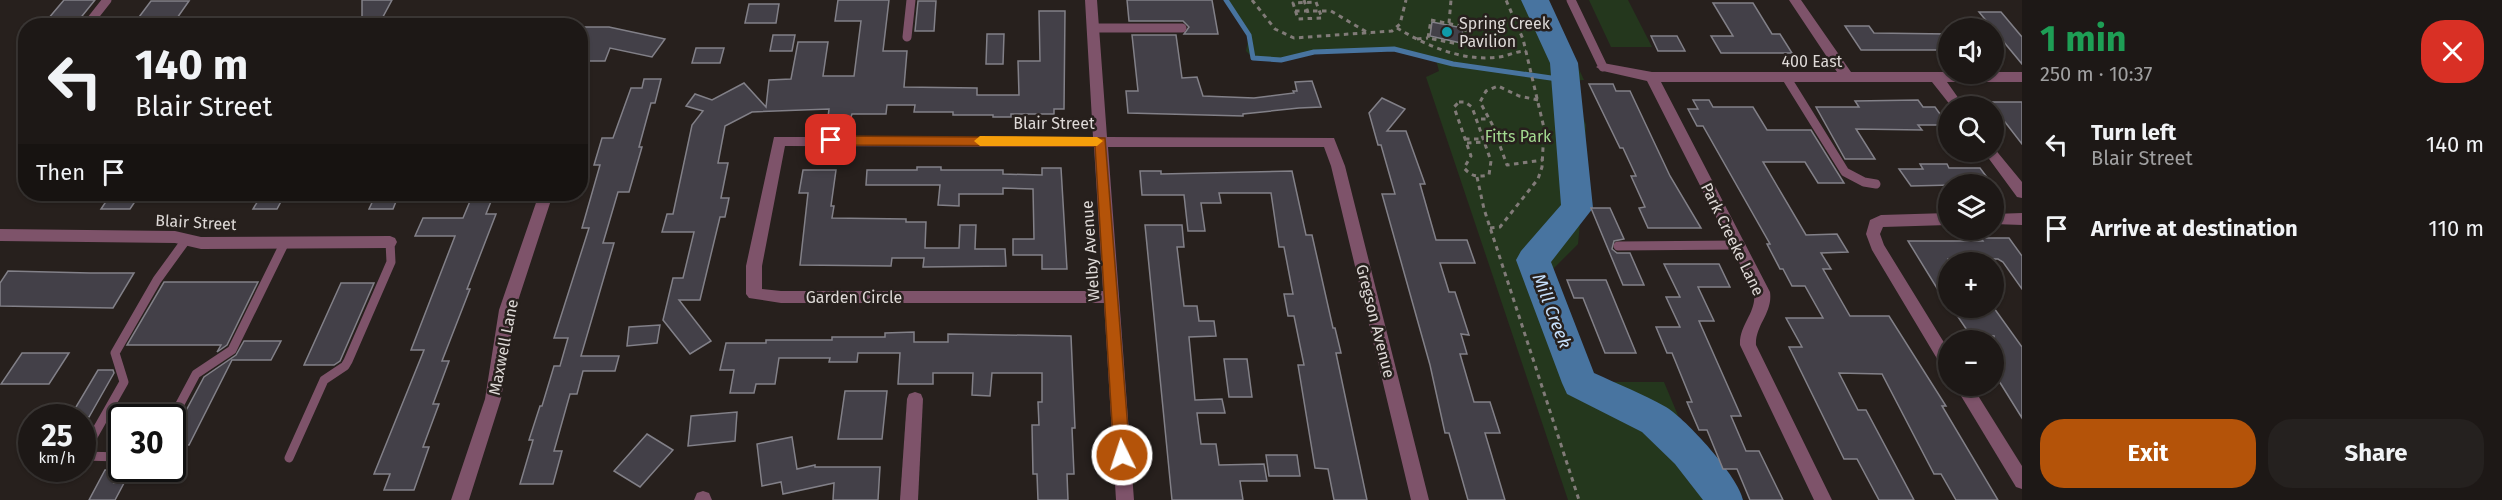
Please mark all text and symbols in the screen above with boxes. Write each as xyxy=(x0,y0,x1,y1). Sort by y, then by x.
place label: Spring Creek Pavilion xyxy=(1459,14,1551,51)
text: 1 min xyxy=(2040,17,2127,61)
map controls xyxy=(1938,18,2004,396)
button: sound xyxy=(1938,18,2004,84)
button: close xyxy=(2421,20,2484,83)
marker: Spring Creek Pavilion xyxy=(1440,25,1454,39)
text: 140 m xyxy=(135,40,248,90)
icon: left xyxy=(36,42,114,120)
street label: 400 East xyxy=(1782,52,1843,71)
text: 250 m · 10:37 xyxy=(2040,62,2152,86)
text: Blair Street xyxy=(135,91,272,123)
button: search xyxy=(1938,96,2004,162)
pin xyxy=(805,114,856,165)
street label: Blair Street xyxy=(1013,114,1095,133)
text: Turn left xyxy=(2091,119,2176,146)
icon: arrive xyxy=(814,123,847,156)
park label: Fitts Park xyxy=(1485,127,1552,146)
icon: left xyxy=(2040,128,2073,161)
text: 140 m xyxy=(2426,131,2484,158)
text: Blair Street xyxy=(2091,146,2193,170)
icon: arrive xyxy=(97,156,130,189)
text: Then xyxy=(36,159,85,186)
button: layers xyxy=(1938,174,2004,240)
street label: Park Creeke Lane xyxy=(1697,180,1768,299)
street label: Welby Avenue xyxy=(1077,200,1104,302)
street label: Blair Street xyxy=(155,211,237,234)
icon: arrive xyxy=(2040,212,2073,245)
text: Arrive at destination xyxy=(2091,215,2298,242)
text: 110 m xyxy=(2428,215,2484,242)
button: + xyxy=(1938,252,2004,318)
street label: Gregson Avenue xyxy=(1352,262,1399,380)
water label: Mill Creek xyxy=(1528,270,1576,352)
street label: Garden Circle xyxy=(806,288,902,307)
street label: Maxwell Lane xyxy=(485,298,522,397)
button: − xyxy=(1938,330,2004,396)
speed limit sign: 30 xyxy=(108,404,186,482)
text: 25 xyxy=(41,418,73,454)
button: Exit xyxy=(2040,419,2256,488)
button: Share xyxy=(2268,419,2484,488)
position arrow xyxy=(1090,423,1154,487)
text: km/h xyxy=(38,449,76,467)

